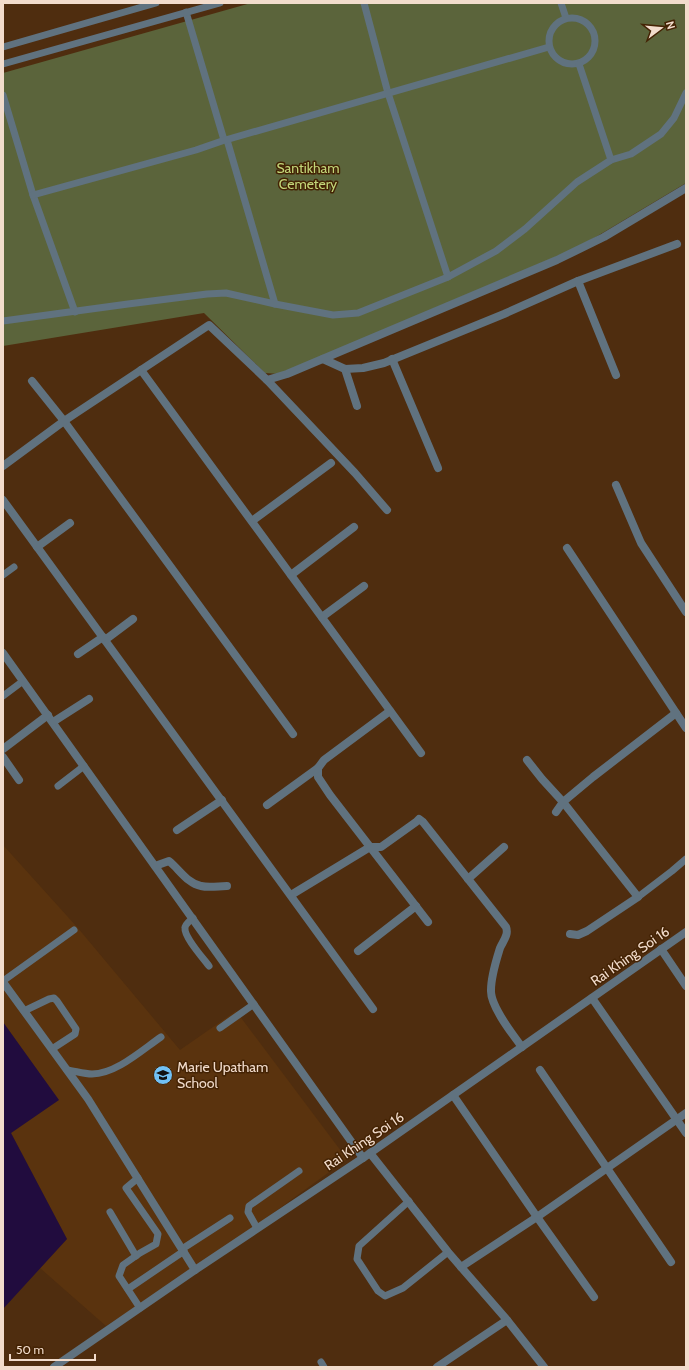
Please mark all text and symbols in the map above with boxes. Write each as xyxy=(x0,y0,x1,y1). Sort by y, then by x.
north arrow xyxy=(641,8,681,48)
text: N xyxy=(663,20,678,31)
park label: Santikham Cemetery xyxy=(276,159,340,193)
street label: Rai Khing Soi 16 xyxy=(587,922,673,990)
place label: Marie Upatham School xyxy=(177,1058,268,1092)
school or university icon: Marie Upatham School xyxy=(152,1064,174,1086)
street label: Rai Khing Soi 16 xyxy=(321,1108,407,1174)
scale bar xyxy=(10,1336,95,1362)
text: 50 m xyxy=(16,1342,44,1357)

